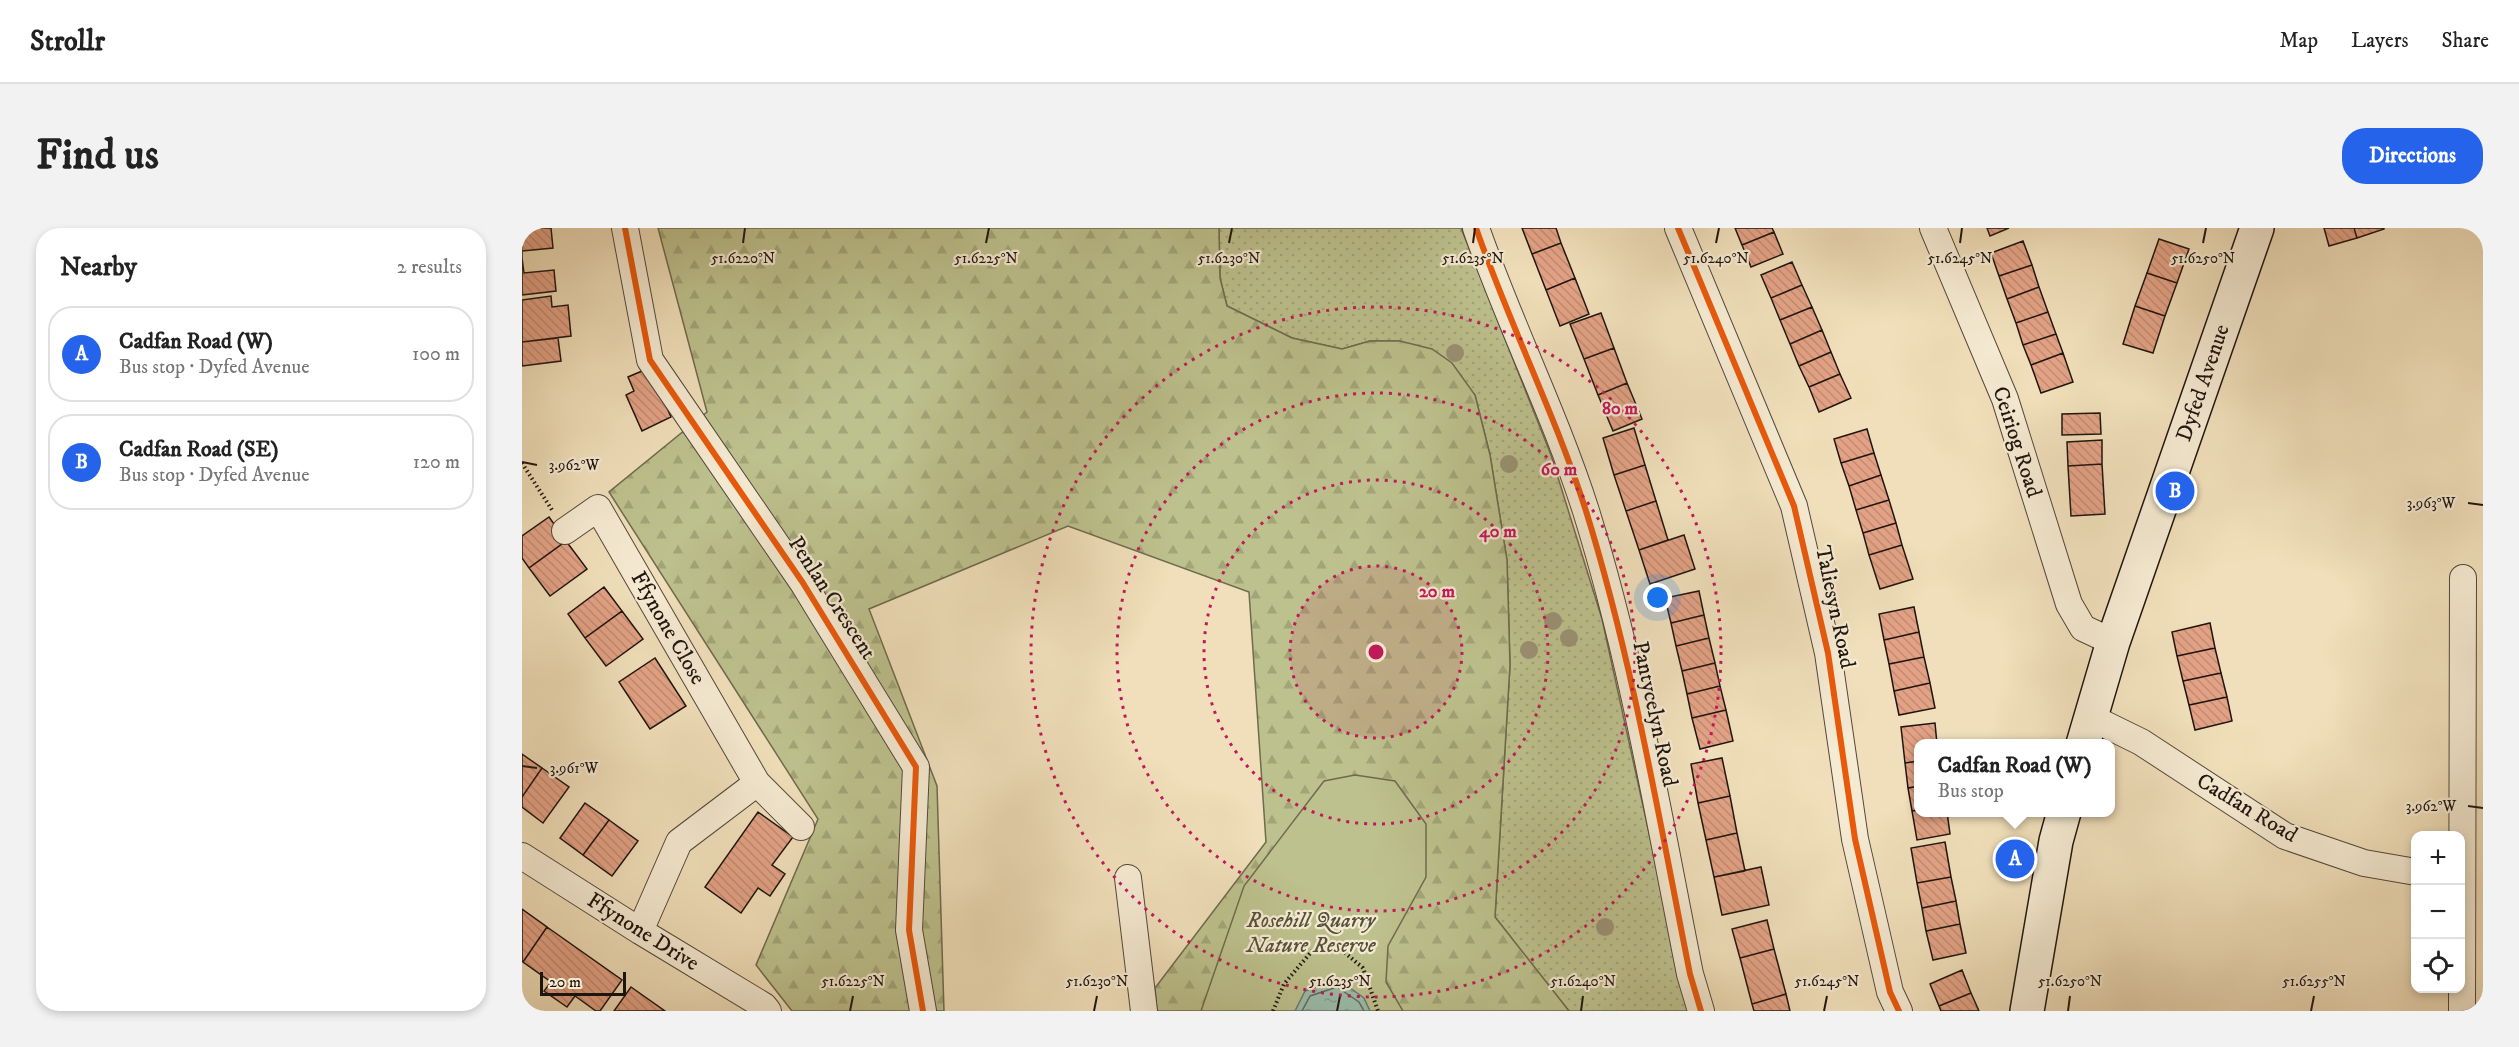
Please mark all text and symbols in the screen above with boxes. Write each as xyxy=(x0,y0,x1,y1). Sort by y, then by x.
text: Strollr xyxy=(30,24,105,59)
text: Map xyxy=(2279,28,2318,54)
text: Layers xyxy=(2351,28,2409,54)
text: Share xyxy=(2442,28,2489,54)
button: Directions xyxy=(2342,128,2483,184)
text: Find us xyxy=(36,130,159,182)
text: 51.6220°N xyxy=(711,249,775,268)
text: 51.6225°N xyxy=(954,249,1018,268)
text: 51.6230°N xyxy=(1198,249,1260,268)
text: 51.6235°N xyxy=(1442,249,1504,268)
text: 51.6240°N xyxy=(1683,249,1749,268)
text: 51.6245°N xyxy=(1928,249,1992,268)
text: 51.6250°N xyxy=(2171,249,2235,268)
text: Nearby xyxy=(60,251,137,284)
text: 2 results xyxy=(397,255,462,280)
street label: Dyfed Avenue xyxy=(2170,321,2236,445)
text: Cadfan Road (W) xyxy=(119,328,273,355)
text: A xyxy=(75,342,88,367)
text: 100 m xyxy=(412,342,460,367)
text: Bus stop · Dyfed Avenue xyxy=(119,355,309,380)
street label: Ceiriog Road xyxy=(1986,383,2048,501)
text: 80 m xyxy=(1602,398,1639,420)
text: Cadfan Road (SE) xyxy=(119,436,279,463)
text: B xyxy=(75,450,88,475)
text: 120 m xyxy=(413,450,460,475)
text: 3.962°W xyxy=(549,456,599,475)
text: 60 m xyxy=(1541,459,1578,481)
text: Bus stop · Dyfed Avenue xyxy=(119,463,309,488)
pin: B xyxy=(2156,468,2194,514)
text: 3.963°W xyxy=(2407,494,2456,513)
text: 40 m xyxy=(1478,521,1517,543)
street label: Penlan Crescent xyxy=(782,531,882,665)
street label: Taliesyn Road xyxy=(1809,543,1861,671)
street label: Ffynone Close xyxy=(625,567,711,689)
text: 20 m xyxy=(1419,581,1455,603)
your location xyxy=(1643,583,1672,612)
street label: Pantycelyn Road xyxy=(1626,639,1684,789)
centre of rings xyxy=(1366,642,1386,662)
popup xyxy=(1914,739,2115,817)
text: Cadfan Road (W) xyxy=(1938,752,2091,779)
text: 3.961°W xyxy=(550,759,598,778)
street label: Cadfan Road xyxy=(2192,767,2302,849)
text: Bus stop xyxy=(1938,779,2004,804)
text: 3.962°W xyxy=(2406,797,2456,816)
map controls xyxy=(2411,831,2465,993)
button: + xyxy=(2411,831,2465,885)
pin: A xyxy=(1996,836,2034,882)
button: − xyxy=(2411,885,2465,939)
street label: Ffynone Drive xyxy=(582,887,704,977)
park label: Rosehill Quarry Nature Reserve xyxy=(1244,907,1376,959)
button: locate xyxy=(2411,939,2465,993)
scale bar xyxy=(540,969,626,996)
text: 20 m xyxy=(549,972,581,992)
text: 51.6225°N xyxy=(821,972,885,991)
text: 51.6230°N xyxy=(1066,972,1128,991)
text: 51.6235°N xyxy=(1309,972,1371,991)
text: 51.6240°N xyxy=(1550,972,1616,991)
text: 51.6245°N xyxy=(1795,972,1859,991)
text: 51.6250°N xyxy=(2038,972,2102,991)
text: 51.6255°N xyxy=(2282,972,2346,991)

